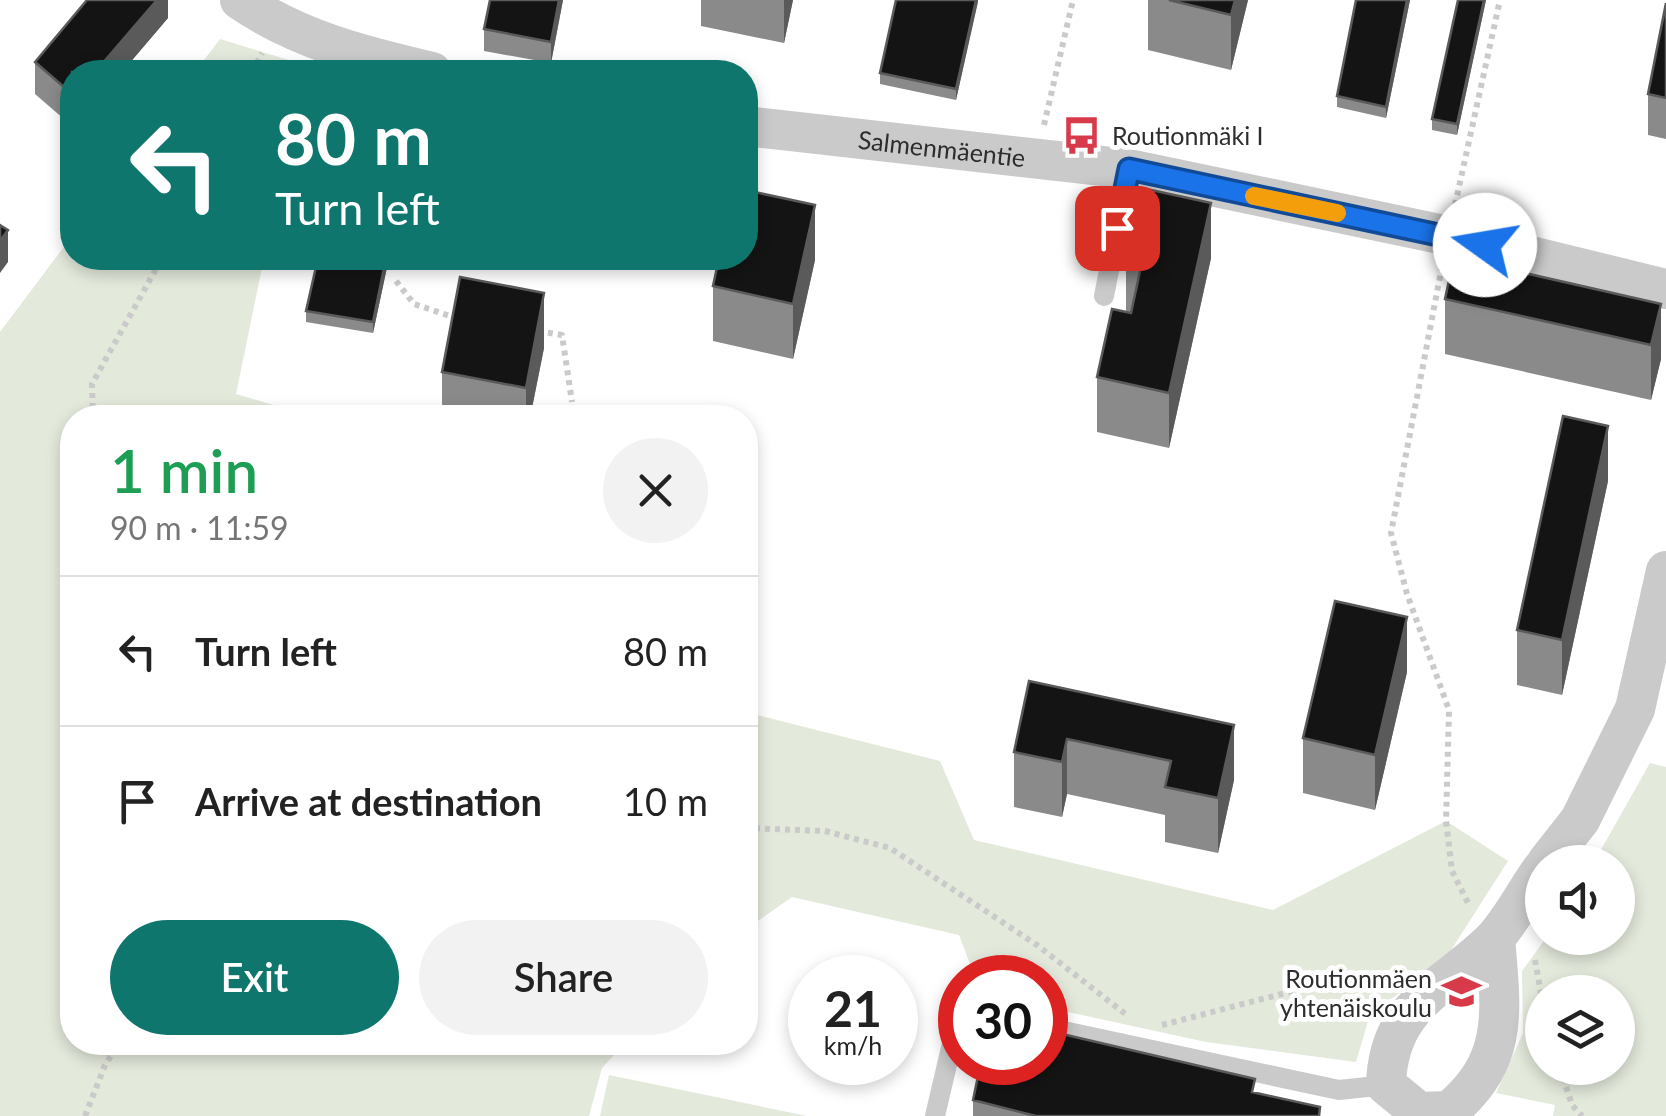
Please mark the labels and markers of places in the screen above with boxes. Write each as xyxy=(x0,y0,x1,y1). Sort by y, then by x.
bus stop icon: Routionmäki I xyxy=(1061,114,1103,156)
place label: Routionmäki I xyxy=(1112,120,1264,150)
pin xyxy=(1075,186,1160,271)
place label: Routionmäen yhtenäiskoulu xyxy=(1280,963,1432,1022)
school or university icon: Routionmäen yhtenäiskoulu xyxy=(1441,971,1483,1013)

